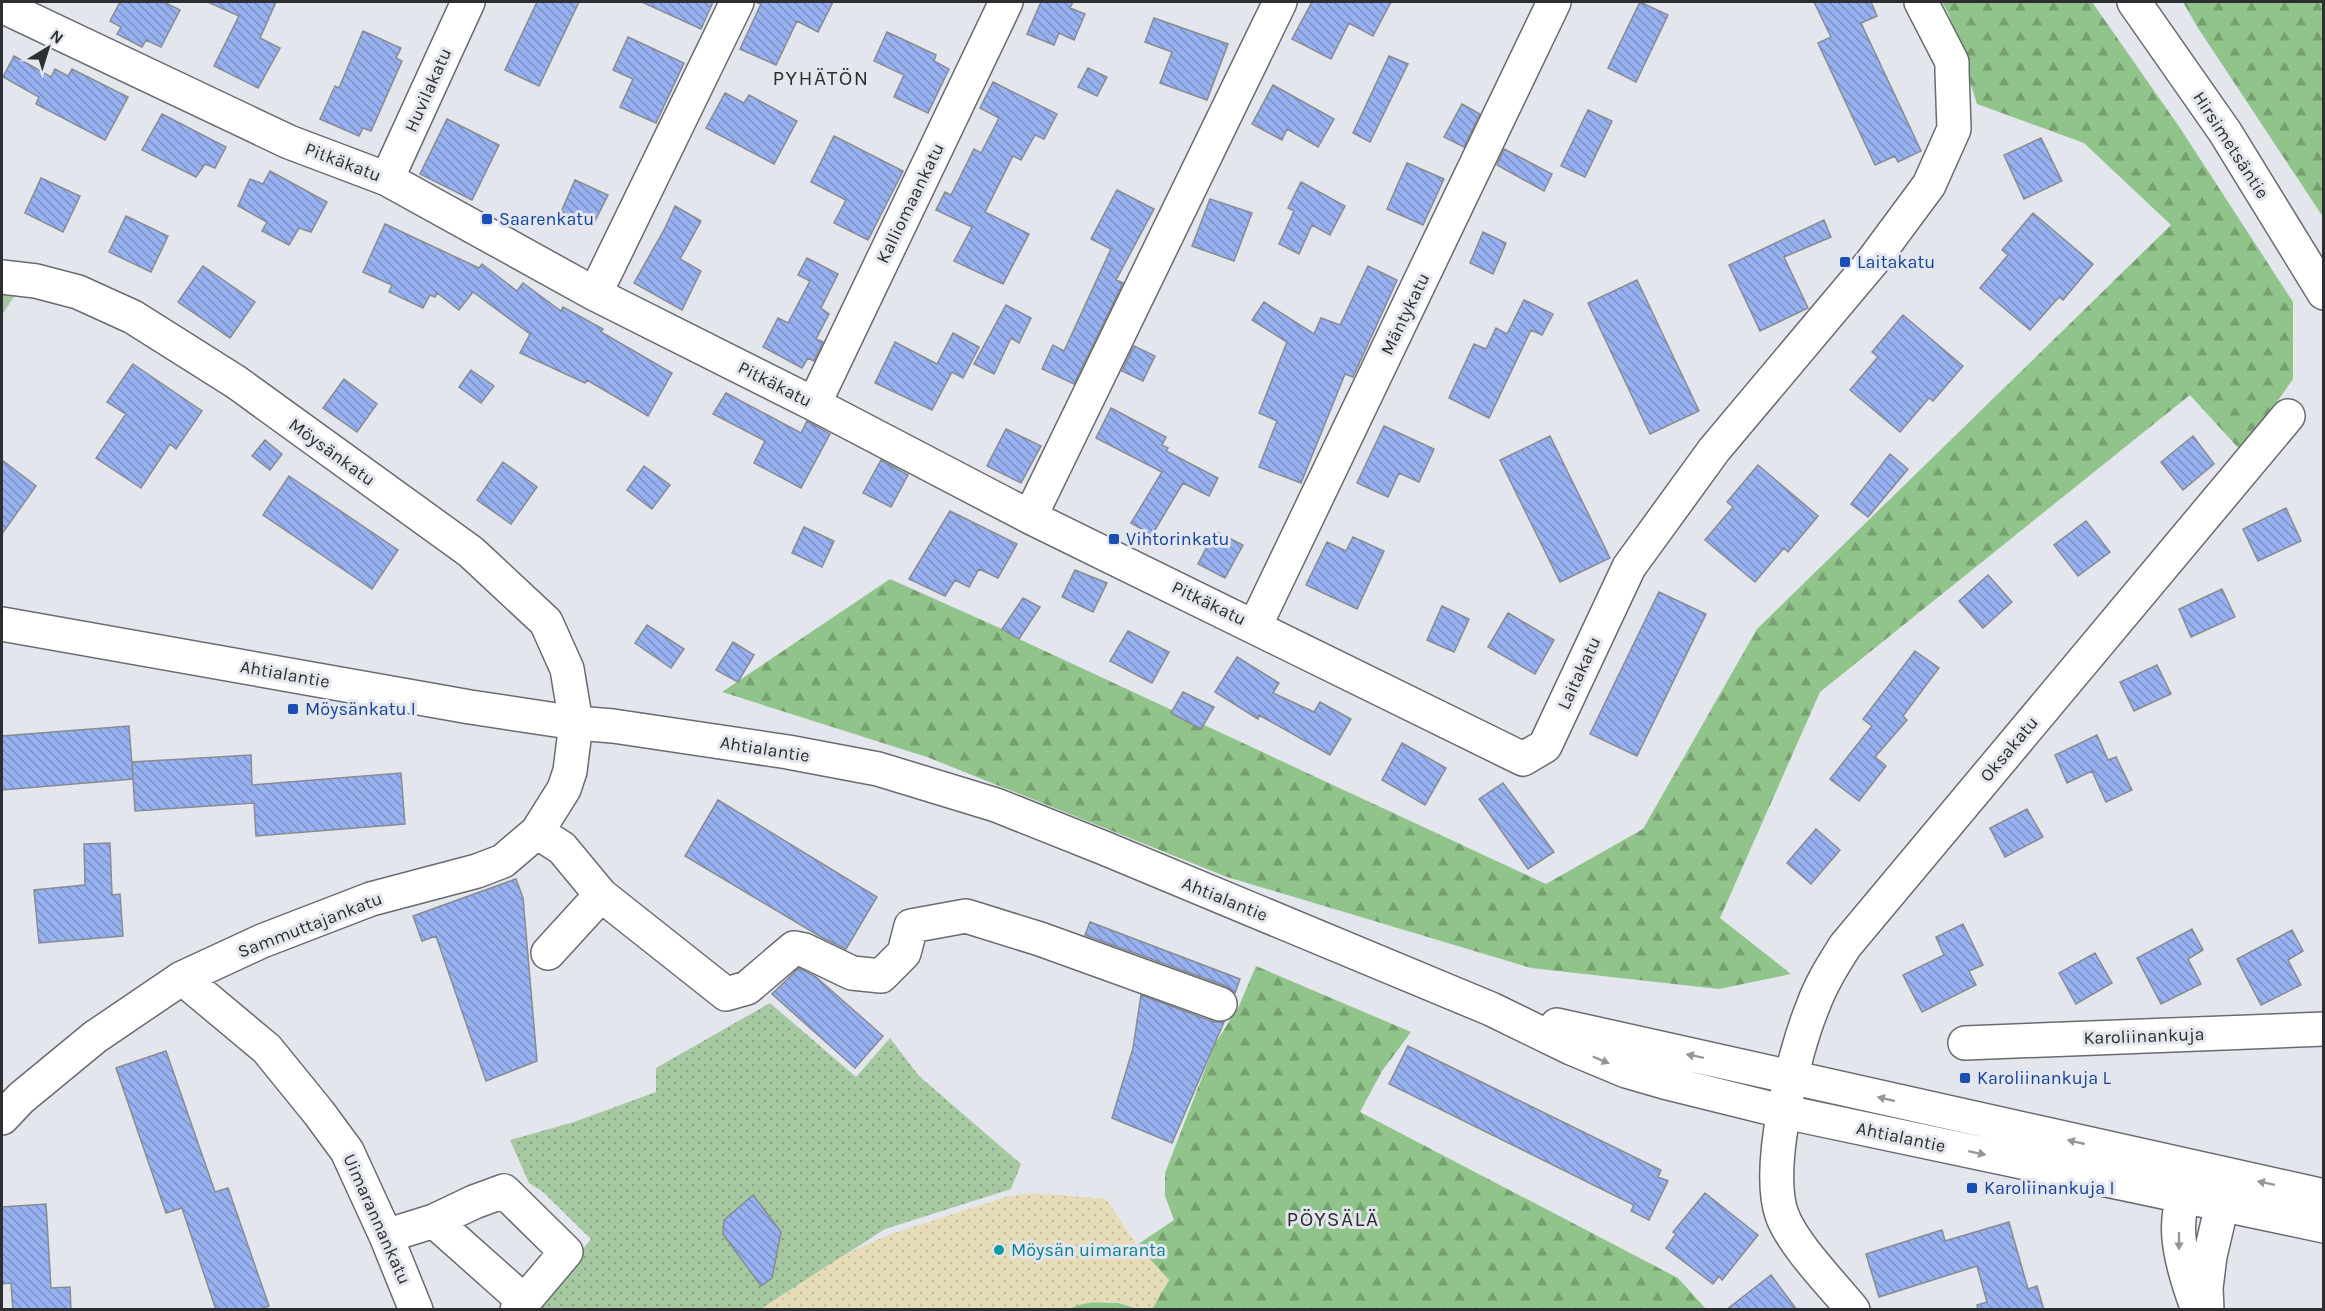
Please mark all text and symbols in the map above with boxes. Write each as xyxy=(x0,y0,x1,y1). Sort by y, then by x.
north arrow xyxy=(18,18,78,78)
text: N xyxy=(47,26,67,48)
street label: Huvilakatu xyxy=(400,44,456,136)
district label: PYHÄTÖN xyxy=(772,66,870,90)
street label: Hirsimetsäntie xyxy=(2188,87,2274,203)
street label: Pitkäkatu xyxy=(302,137,384,187)
street label: Kalliomaankatu xyxy=(871,139,949,267)
place label: Saarenkatu xyxy=(499,208,594,230)
marker: Saarenkatu xyxy=(480,212,494,226)
place label: Laitakatu xyxy=(1857,251,1935,273)
marker: Laitakatu xyxy=(1838,255,1852,269)
street label: Mäntykatu xyxy=(1376,269,1434,359)
street label: Pitkäkatu xyxy=(734,356,816,412)
street label: Möysänkatu xyxy=(285,413,379,491)
place label: Vihtorinkatu xyxy=(1126,528,1229,550)
marker: Vihtorinkatu xyxy=(1107,532,1121,546)
street label: Pitkäkatu xyxy=(1168,576,1250,630)
street label: Laitakatu xyxy=(1553,633,1605,713)
street label: Ahtialantie xyxy=(239,655,331,693)
place label: Möysänkatu I xyxy=(305,698,416,720)
marker: Möysänkatu I xyxy=(286,702,300,716)
street label: Oksakatu xyxy=(1975,712,2043,786)
street label: Ahtialantie xyxy=(719,731,811,767)
street label: Ahtialantie xyxy=(1179,872,1271,926)
street label: Sammuttajankatu xyxy=(235,887,385,963)
street label: Karoliinankuja xyxy=(2083,1023,2205,1049)
one-way arrow xyxy=(1686,1051,1705,1061)
one-way arrow xyxy=(1592,1055,1610,1065)
place label: Karoliinankuja L xyxy=(1977,1067,2111,1089)
marker: Karoliinankuja L xyxy=(1958,1071,1972,1085)
one-way arrow xyxy=(1876,1093,1895,1103)
street label: Ahtialantie xyxy=(1854,1117,1948,1157)
one-way arrow xyxy=(2067,1136,2085,1146)
one-way arrow xyxy=(1967,1149,1986,1158)
street label: Uimarannankatu xyxy=(338,1150,416,1288)
place label: Karoliinankuja I xyxy=(1984,1177,2115,1199)
one-way arrow xyxy=(2257,1178,2276,1188)
marker: Karoliinankuja I xyxy=(1965,1181,1979,1195)
district label: PÖYSÄLÄ xyxy=(1287,1207,1379,1231)
one-way arrow xyxy=(2174,1232,2184,1251)
place label: Möysän uimaranta xyxy=(1011,1239,1166,1261)
marker: Möysän uimaranta xyxy=(992,1243,1006,1257)

